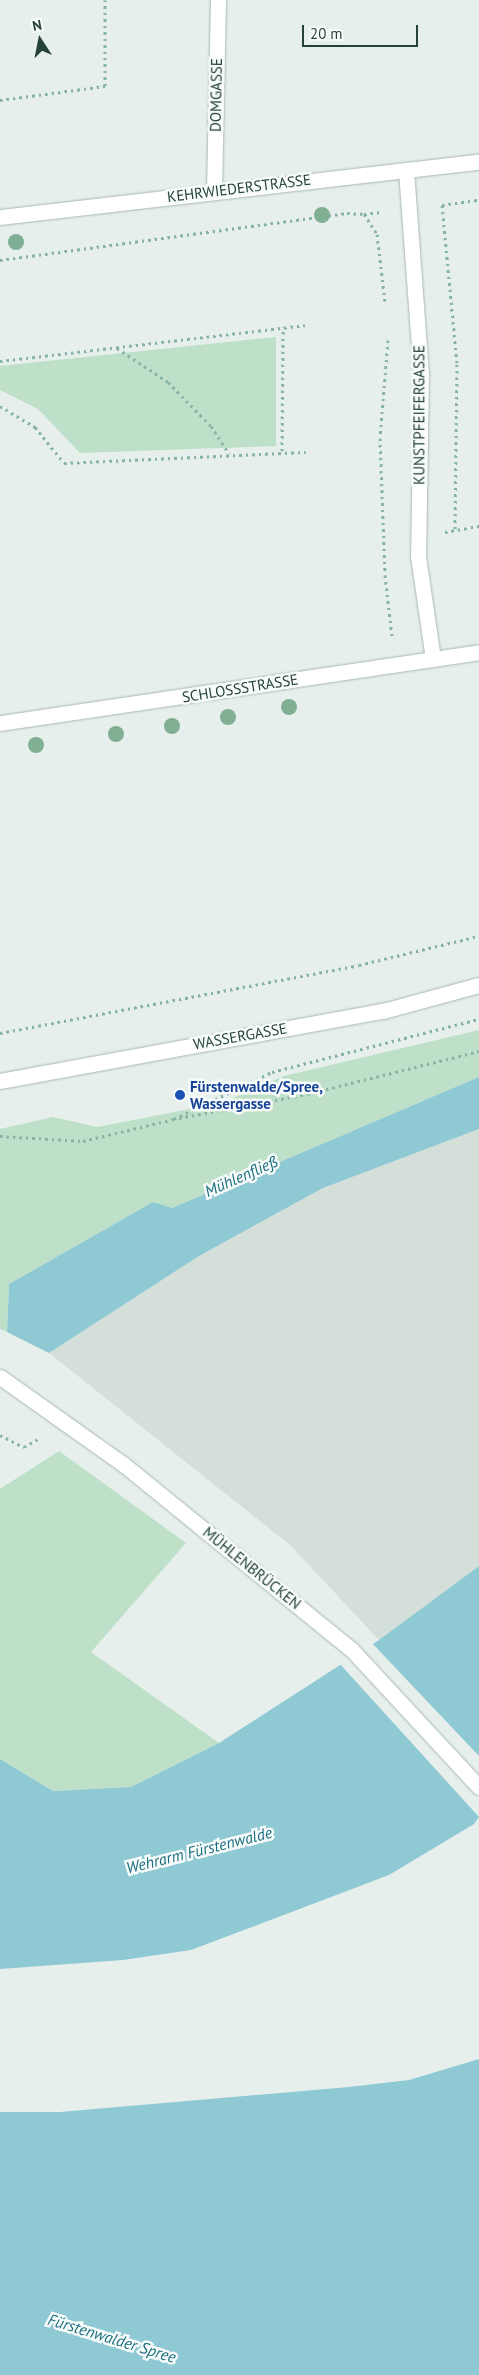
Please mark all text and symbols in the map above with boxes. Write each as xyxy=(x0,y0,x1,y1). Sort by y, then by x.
north arrow xyxy=(15,15,65,65)
scale bar xyxy=(304,15,420,47)
text: N xyxy=(31,16,43,35)
text: 20 m xyxy=(310,24,343,43)
street label: DOMGASSE xyxy=(206,58,226,132)
street label: KEHRWIEDERSTRASSE xyxy=(166,170,312,206)
street label: KUNSTPFEIFERGASSE xyxy=(410,345,428,485)
street label: SCHLOSSSTRASSE xyxy=(181,670,299,706)
street label: WASSERGASSE xyxy=(192,1019,288,1053)
place label: Fürstenwalde/Spree, Wassergasse xyxy=(190,1077,323,1112)
marker: Fürstenwalde/Spree, Wassergasse xyxy=(174,1089,186,1101)
water label: Mühlenfließ xyxy=(201,1151,281,1201)
street label: MÜHLENBRÜCKEN xyxy=(199,1523,305,1613)
water label: Wehrarm Fürstenwalde xyxy=(124,1823,274,1877)
water label: Fürstenwalder Spree xyxy=(46,2309,178,2367)

